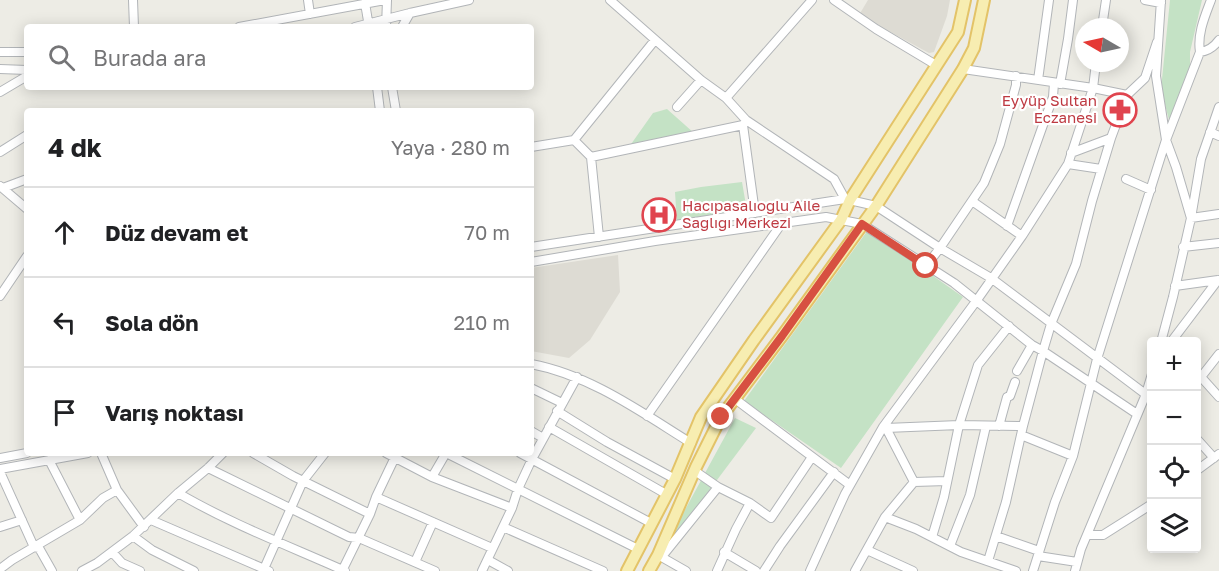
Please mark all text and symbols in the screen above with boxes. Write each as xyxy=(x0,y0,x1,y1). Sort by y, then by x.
north arrow xyxy=(1075,18,1129,72)
search box xyxy=(24,24,534,90)
icon: search xyxy=(45,41,78,74)
text: Burada ara xyxy=(93,44,207,71)
place label: Eyyüp Sultan Eczanesi xyxy=(1002,91,1097,126)
pharmacy icon: Eyyüp Sultan Eczanesi xyxy=(1102,92,1138,128)
text: 4 dk xyxy=(48,132,102,163)
text: Yaya · 280 m xyxy=(391,135,510,159)
place label: Hacıpasalıoglu Aile Saglıgı Merkezi xyxy=(682,196,821,231)
hospital icon: Hacıpasalıoglu Aile Saglıgı Merkezi xyxy=(641,197,677,233)
icon: ahead xyxy=(48,216,81,249)
text: Düz devam et xyxy=(105,219,248,246)
text: 70 m xyxy=(464,220,510,244)
route start xyxy=(912,252,938,278)
icon: left xyxy=(48,306,81,339)
text: Sola dön xyxy=(105,309,199,336)
text: 210 m xyxy=(454,310,510,334)
map controls xyxy=(1147,337,1201,553)
button: + xyxy=(1147,337,1201,391)
button: − xyxy=(1147,391,1201,445)
icon: arrive xyxy=(48,396,81,429)
text: Varış noktası xyxy=(105,399,244,426)
route end xyxy=(707,403,733,429)
button: locate xyxy=(1147,445,1201,499)
button: layers xyxy=(1147,499,1201,553)

